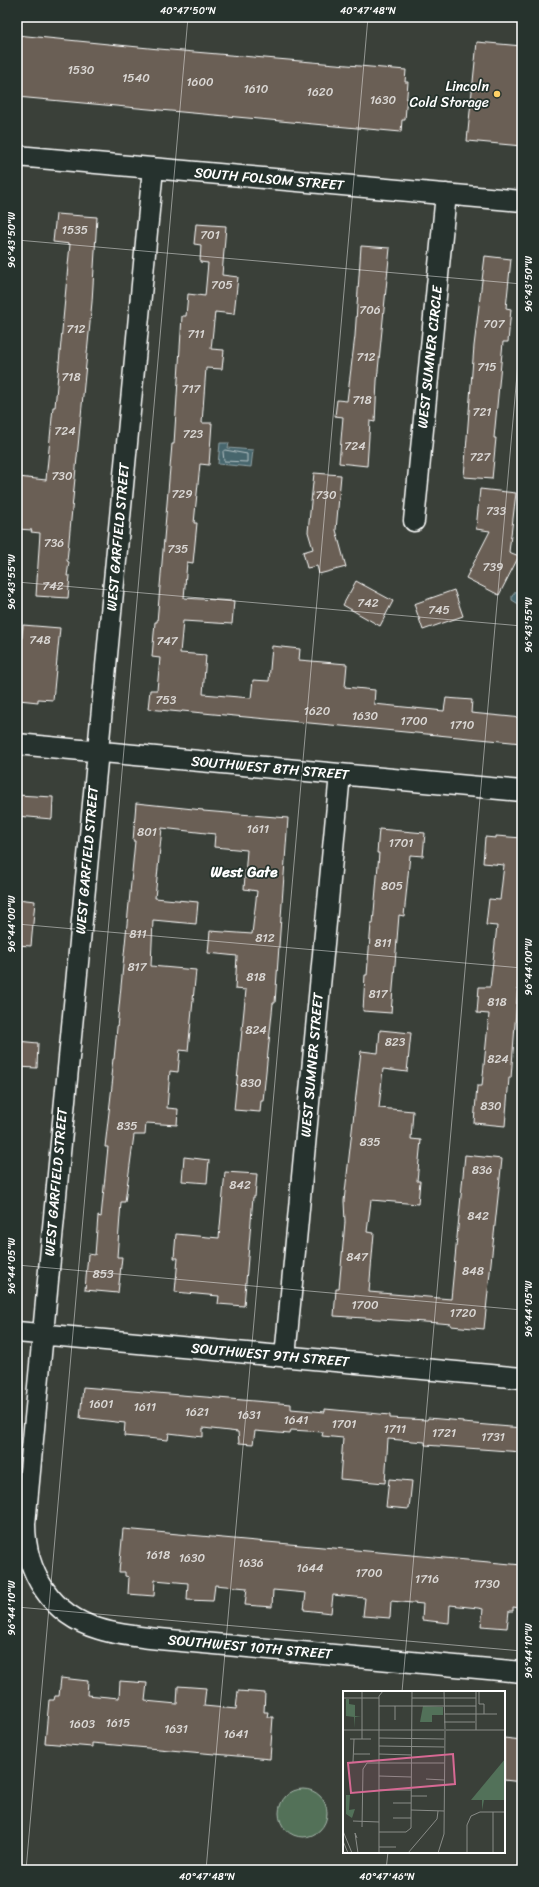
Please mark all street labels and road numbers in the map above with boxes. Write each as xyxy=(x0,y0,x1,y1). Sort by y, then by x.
street label: SOUTH FOLSOM STREET xyxy=(193,160,346,198)
street label: WEST SUMNER CIRCLE xyxy=(410,283,450,430)
street label: WEST GARFIELD STREET xyxy=(99,461,137,612)
street label: SOUTHWEST 8TH STREET xyxy=(190,749,351,787)
street label: WEST GARFIELD STREET xyxy=(68,784,106,935)
street label: WEST SUMNER STREET xyxy=(293,990,331,1138)
street label: WEST GARFIELD STREET xyxy=(37,1106,75,1257)
street label: SOUTHWEST 9TH STREET xyxy=(190,1336,351,1374)
street label: SOUTHWEST 10TH STREET xyxy=(167,1627,334,1667)

